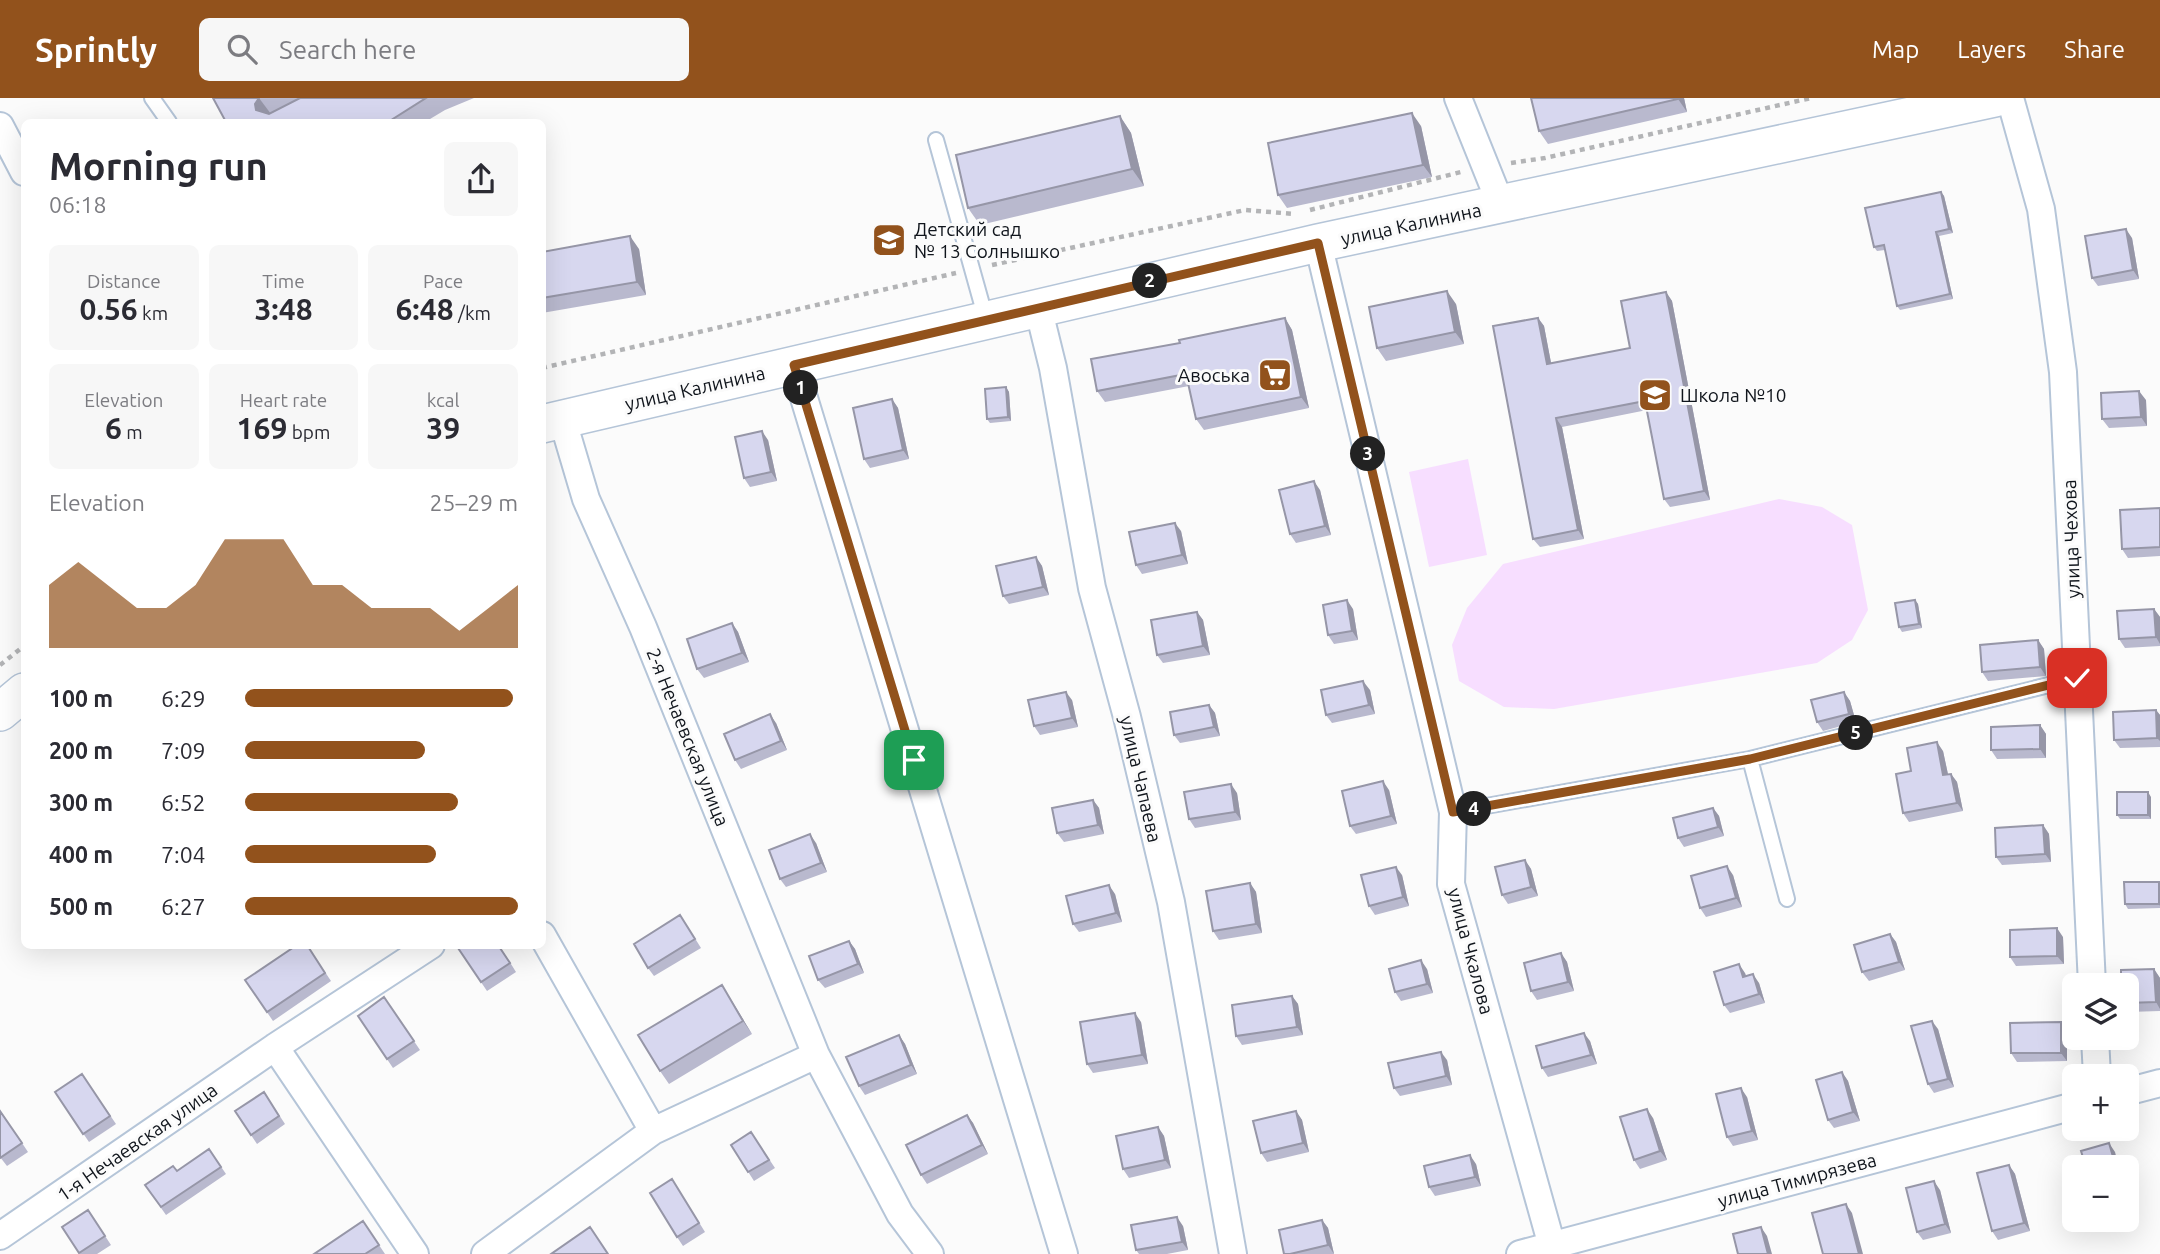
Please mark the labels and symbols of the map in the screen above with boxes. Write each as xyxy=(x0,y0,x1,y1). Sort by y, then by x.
street label: улица Калинина xyxy=(1339,198,1483,250)
place label: Детский сад № 13 Солнышко xyxy=(914,218,1060,262)
school or university icon: Детский сад № 13 Солнышко xyxy=(870,221,908,259)
pin: 2 xyxy=(1132,264,1168,298)
supermarket icon: Авоська xyxy=(1256,356,1294,394)
street label: улица Калинина xyxy=(623,361,767,415)
place label: Авоська xyxy=(1178,364,1250,386)
pin: 1 xyxy=(784,370,818,406)
school or university icon: Школа №10 xyxy=(1636,376,1674,414)
place label: Школа №10 xyxy=(1680,384,1787,406)
pin: 3 xyxy=(1350,436,1386,472)
street label: улица Чехова xyxy=(2058,479,2084,599)
street label: 2-я Нечаевская улица xyxy=(642,645,734,829)
pin xyxy=(2047,648,2107,708)
street label: улица Чапаева xyxy=(1116,714,1166,844)
pin: 5 xyxy=(1839,716,1874,750)
pin xyxy=(884,730,944,790)
pin: 4 xyxy=(1456,792,1492,826)
street label: улица Чкалова xyxy=(1444,885,1498,1017)
street label: 1-я Нечаевская улица xyxy=(53,1078,221,1206)
street label: улица Тимирязева xyxy=(1715,1148,1879,1212)

